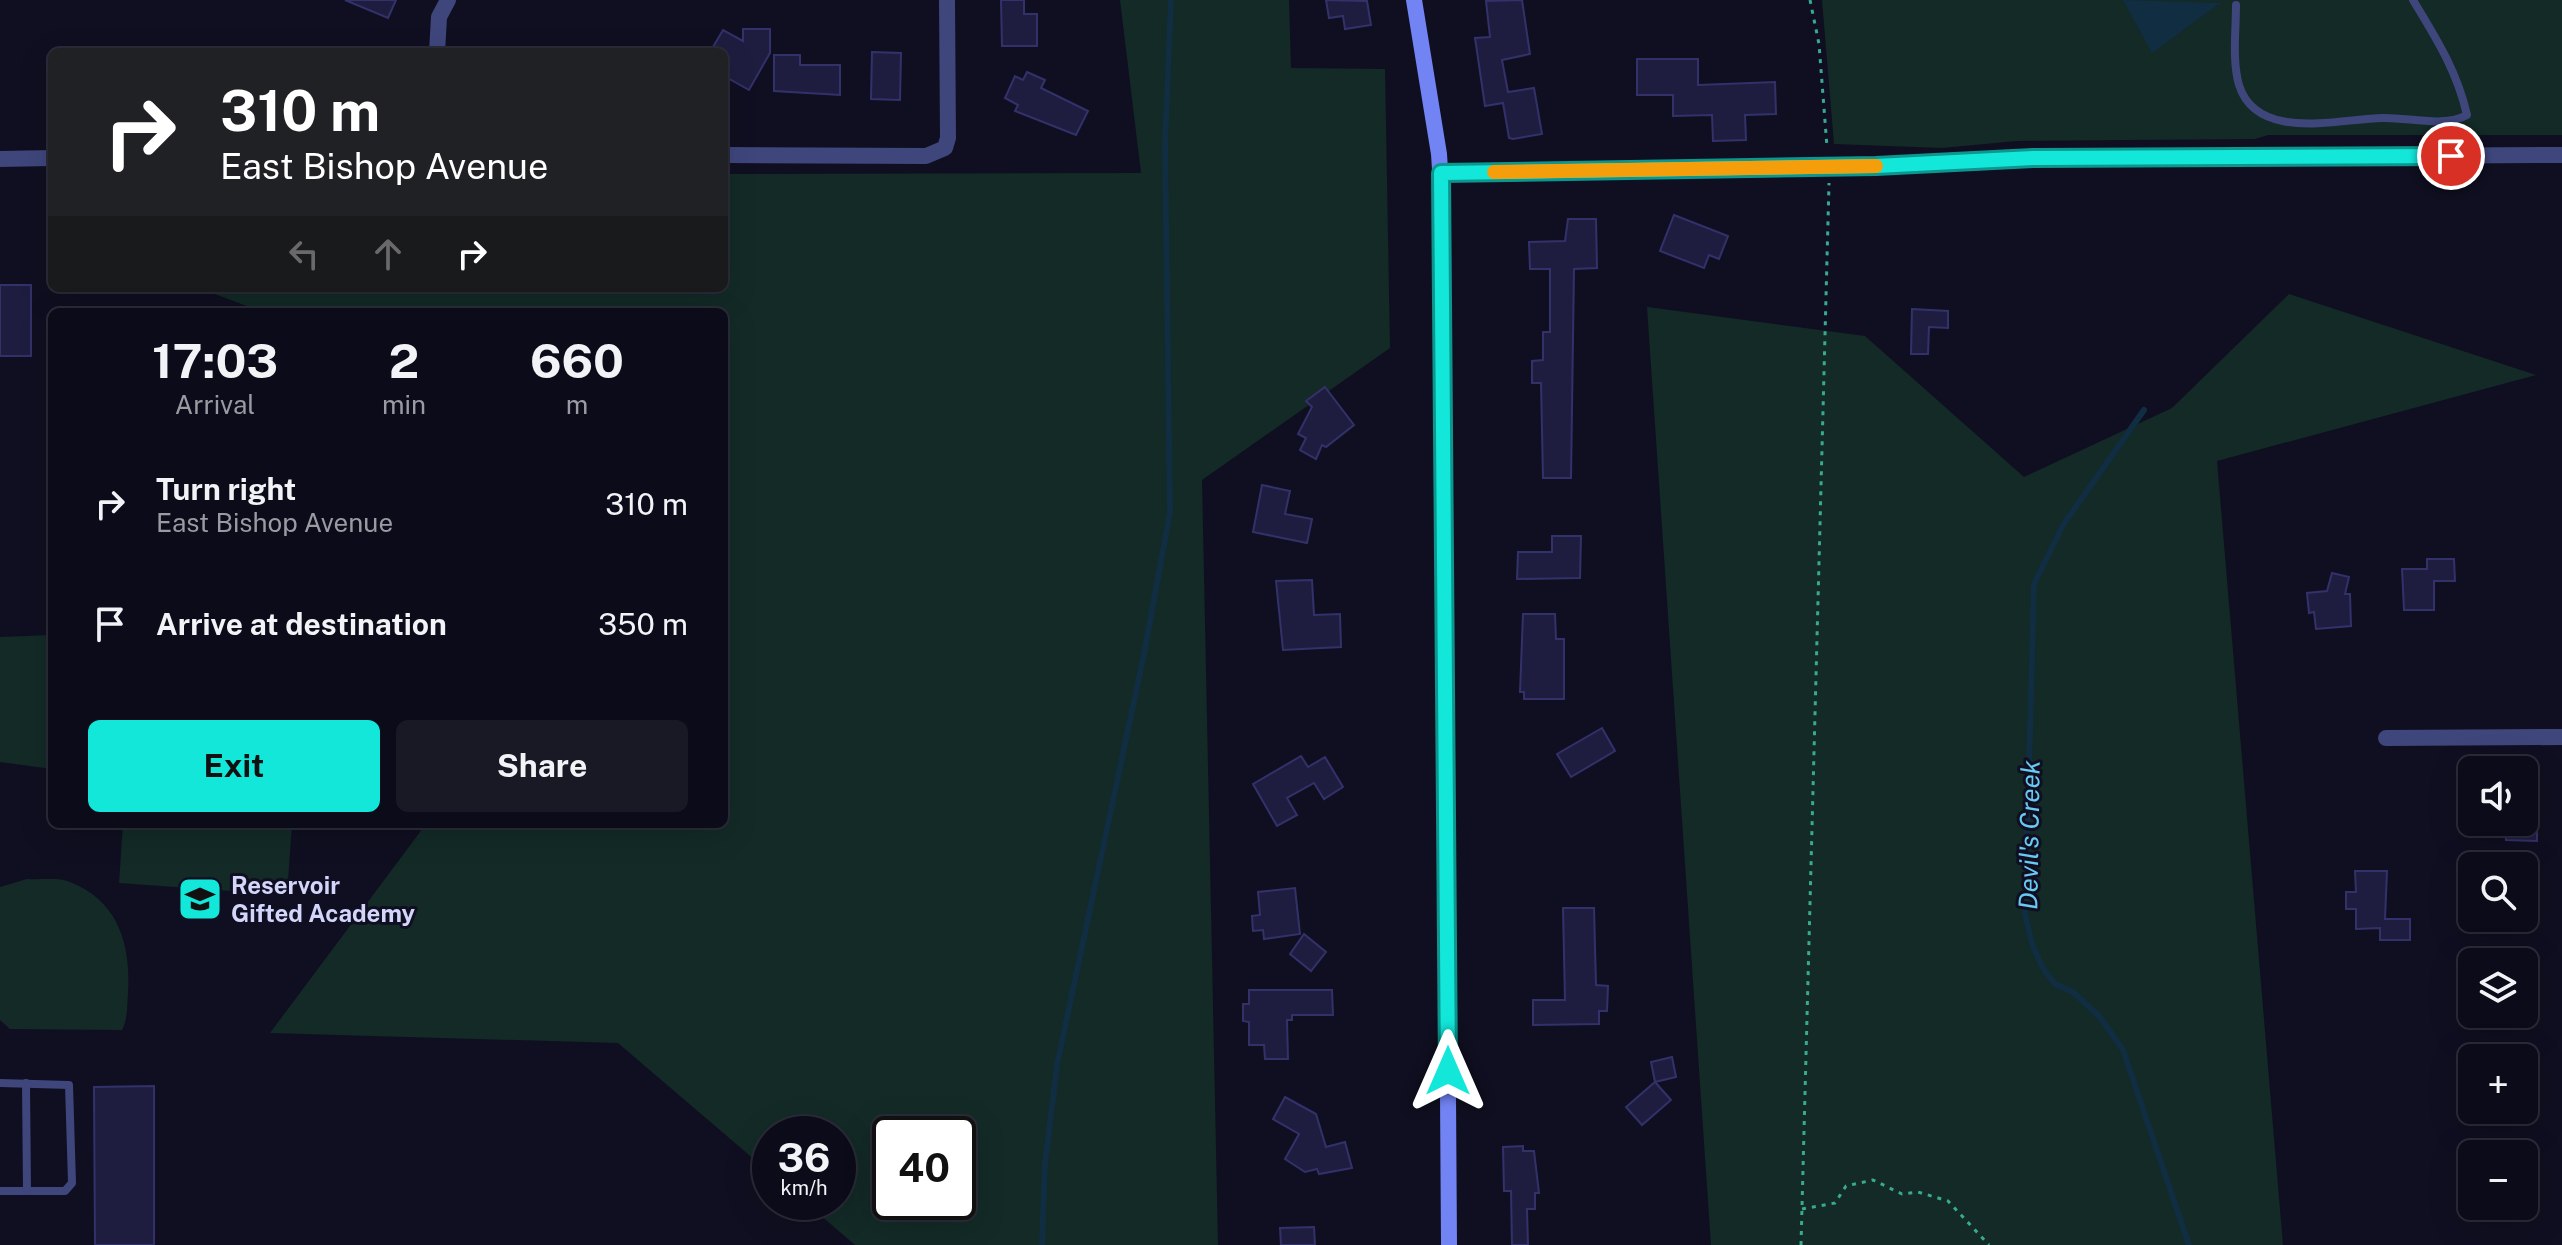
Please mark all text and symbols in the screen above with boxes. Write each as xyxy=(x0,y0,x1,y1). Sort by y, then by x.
text: 310 m xyxy=(220,78,380,144)
icon: right xyxy=(88,80,192,184)
pin xyxy=(2417,122,2485,190)
icon: arrive xyxy=(2429,134,2473,178)
text: East Bishop Avenue xyxy=(220,145,548,187)
icon: left xyxy=(282,232,326,276)
icon: ahead xyxy=(366,232,410,276)
icon: right xyxy=(450,232,494,276)
text: 17:03 xyxy=(152,332,278,389)
text: 2 xyxy=(389,332,419,389)
text: 660 xyxy=(530,332,624,389)
text: Arrival xyxy=(175,389,255,420)
text: min xyxy=(382,389,426,420)
text: m xyxy=(566,389,588,420)
text: Turn right xyxy=(156,471,296,507)
icon: right xyxy=(88,482,132,526)
text: 310 m xyxy=(605,486,688,522)
text: East Bishop Avenue xyxy=(156,507,393,538)
icon: arrive xyxy=(88,602,132,646)
text: Arrive at destination xyxy=(156,606,447,642)
text: 350 m xyxy=(598,606,688,642)
button: Exit xyxy=(88,720,380,812)
button: Share xyxy=(396,720,688,812)
map controls xyxy=(2458,756,2538,1220)
button: sound xyxy=(2458,756,2538,836)
water label: Devil's Creek xyxy=(2012,760,2046,910)
button: search xyxy=(2458,852,2538,932)
place label: Reservoir Gifted Academy xyxy=(231,871,415,927)
school or university icon: Reservoir Gifted Academy xyxy=(176,875,224,923)
button: layers xyxy=(2458,948,2538,1028)
position arrow xyxy=(1406,1029,1490,1113)
button: + xyxy=(2458,1044,2538,1124)
speed limit sign: 40 xyxy=(872,1116,976,1220)
text: 36 xyxy=(778,1134,830,1181)
button: − xyxy=(2458,1140,2538,1220)
text: km/h xyxy=(780,1176,828,1200)

